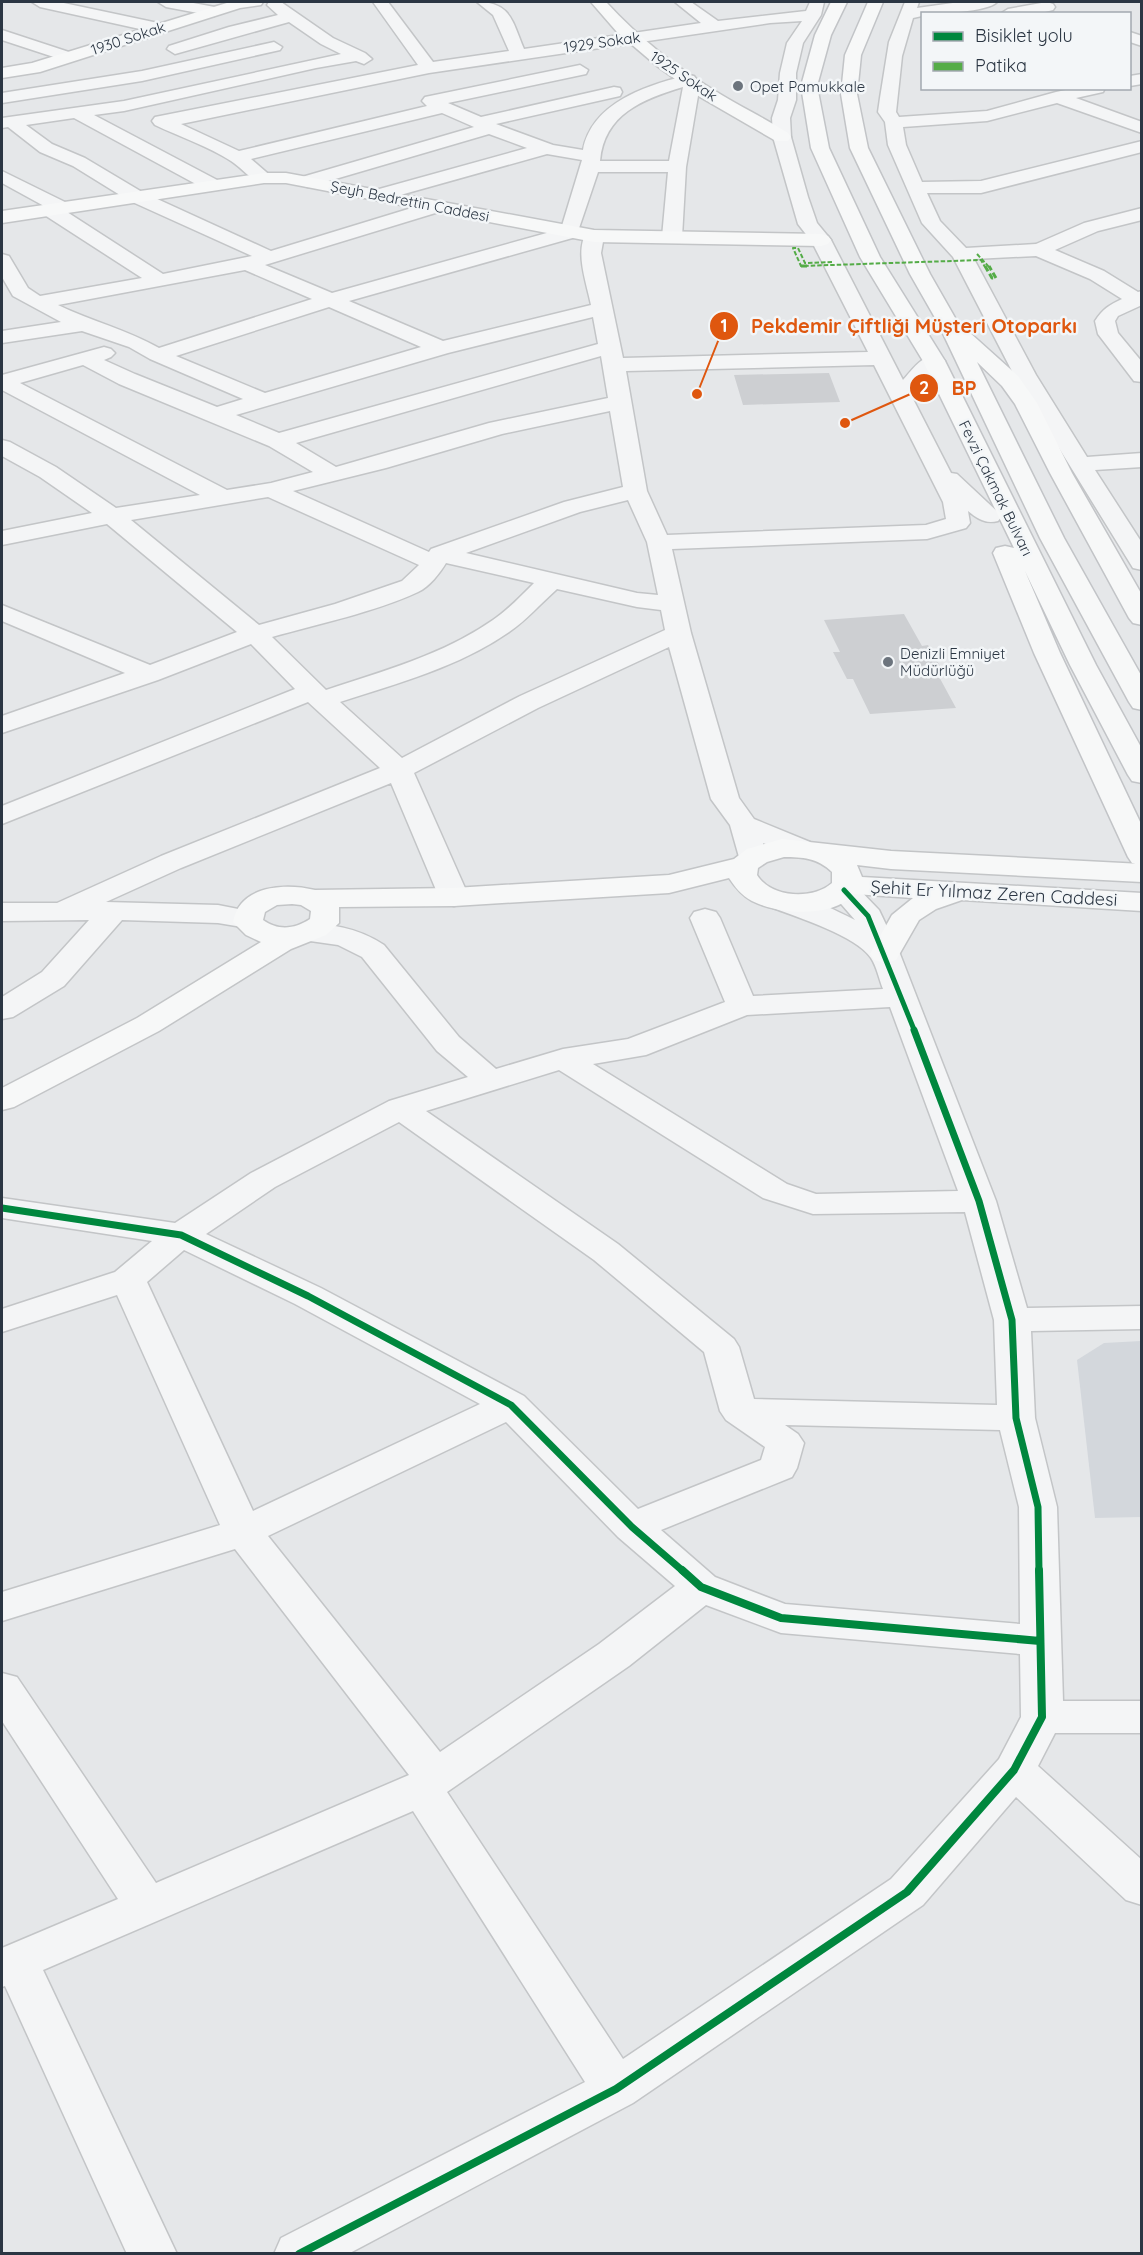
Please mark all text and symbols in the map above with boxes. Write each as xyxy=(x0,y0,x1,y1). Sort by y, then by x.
legend xyxy=(921,12,1131,90)
street label: 1930 Sokak xyxy=(88,17,168,59)
text: Bisiklet yolu xyxy=(975,24,1073,47)
street label: 1929 Sokak xyxy=(562,27,642,57)
street label: 1925 Sokak xyxy=(647,47,721,105)
text: Patika xyxy=(975,54,1027,77)
place label: Opet Pamukkale xyxy=(750,77,865,96)
marker: Opet Pamukkale xyxy=(731,79,745,93)
street label: Şeyh Bedrettin Caddesi xyxy=(329,176,491,226)
callout: Pekdemir Çiftliği Müşteri Otoparkı xyxy=(709,307,1089,345)
text: Pekdemir Çiftliği Müşteri Otoparkı xyxy=(751,313,1077,338)
text: 1 xyxy=(720,314,728,337)
callout: BP xyxy=(909,369,988,407)
text: BP xyxy=(951,375,977,400)
text: 2 xyxy=(919,376,929,399)
street label: Fevzi Çakmak Bulvarı xyxy=(955,417,1037,559)
place label: Denizli Emniyet Müdürlüğü xyxy=(900,644,1005,680)
marker: Denizli Emniyet Müdürlüğü xyxy=(881,655,895,669)
street label: Şehit Er Yılmaz Zeren Caddesi xyxy=(870,875,1118,911)

